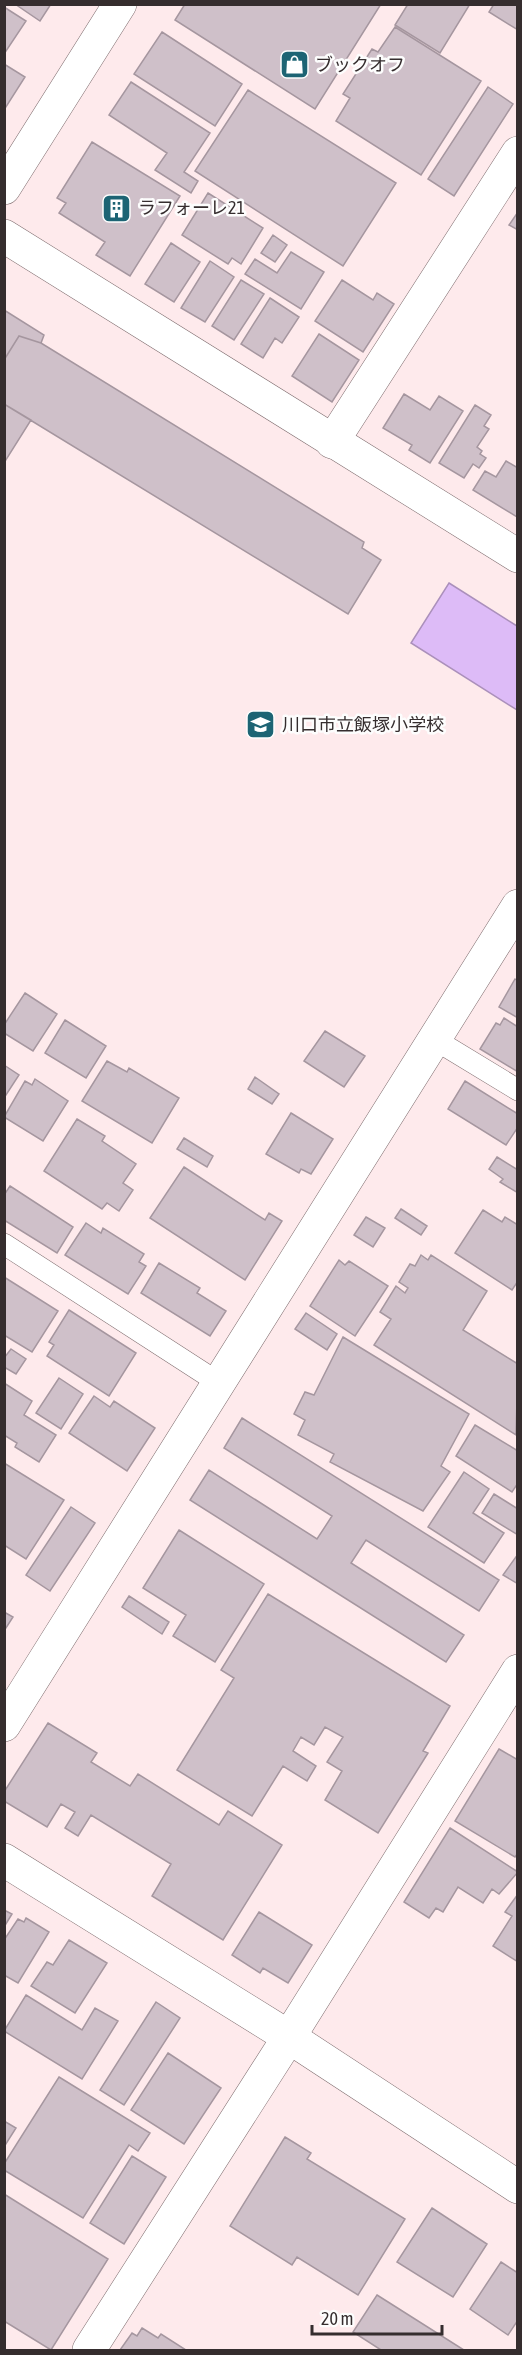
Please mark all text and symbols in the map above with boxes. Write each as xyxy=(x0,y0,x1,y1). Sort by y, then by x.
shop icon: ブックオフ xyxy=(278,49,310,81)
place label: ブックオフ xyxy=(315,54,405,75)
building icon: ラフォーレ21 xyxy=(101,192,133,224)
place label: ラフォーレ21 xyxy=(138,197,245,218)
school or university icon: 川口市立飯塚小学校 xyxy=(245,709,277,741)
place label: 川口市立飯塚小学校 xyxy=(282,714,444,735)
scale bar xyxy=(312,2298,442,2336)
text: 20 m xyxy=(321,2308,353,2329)

